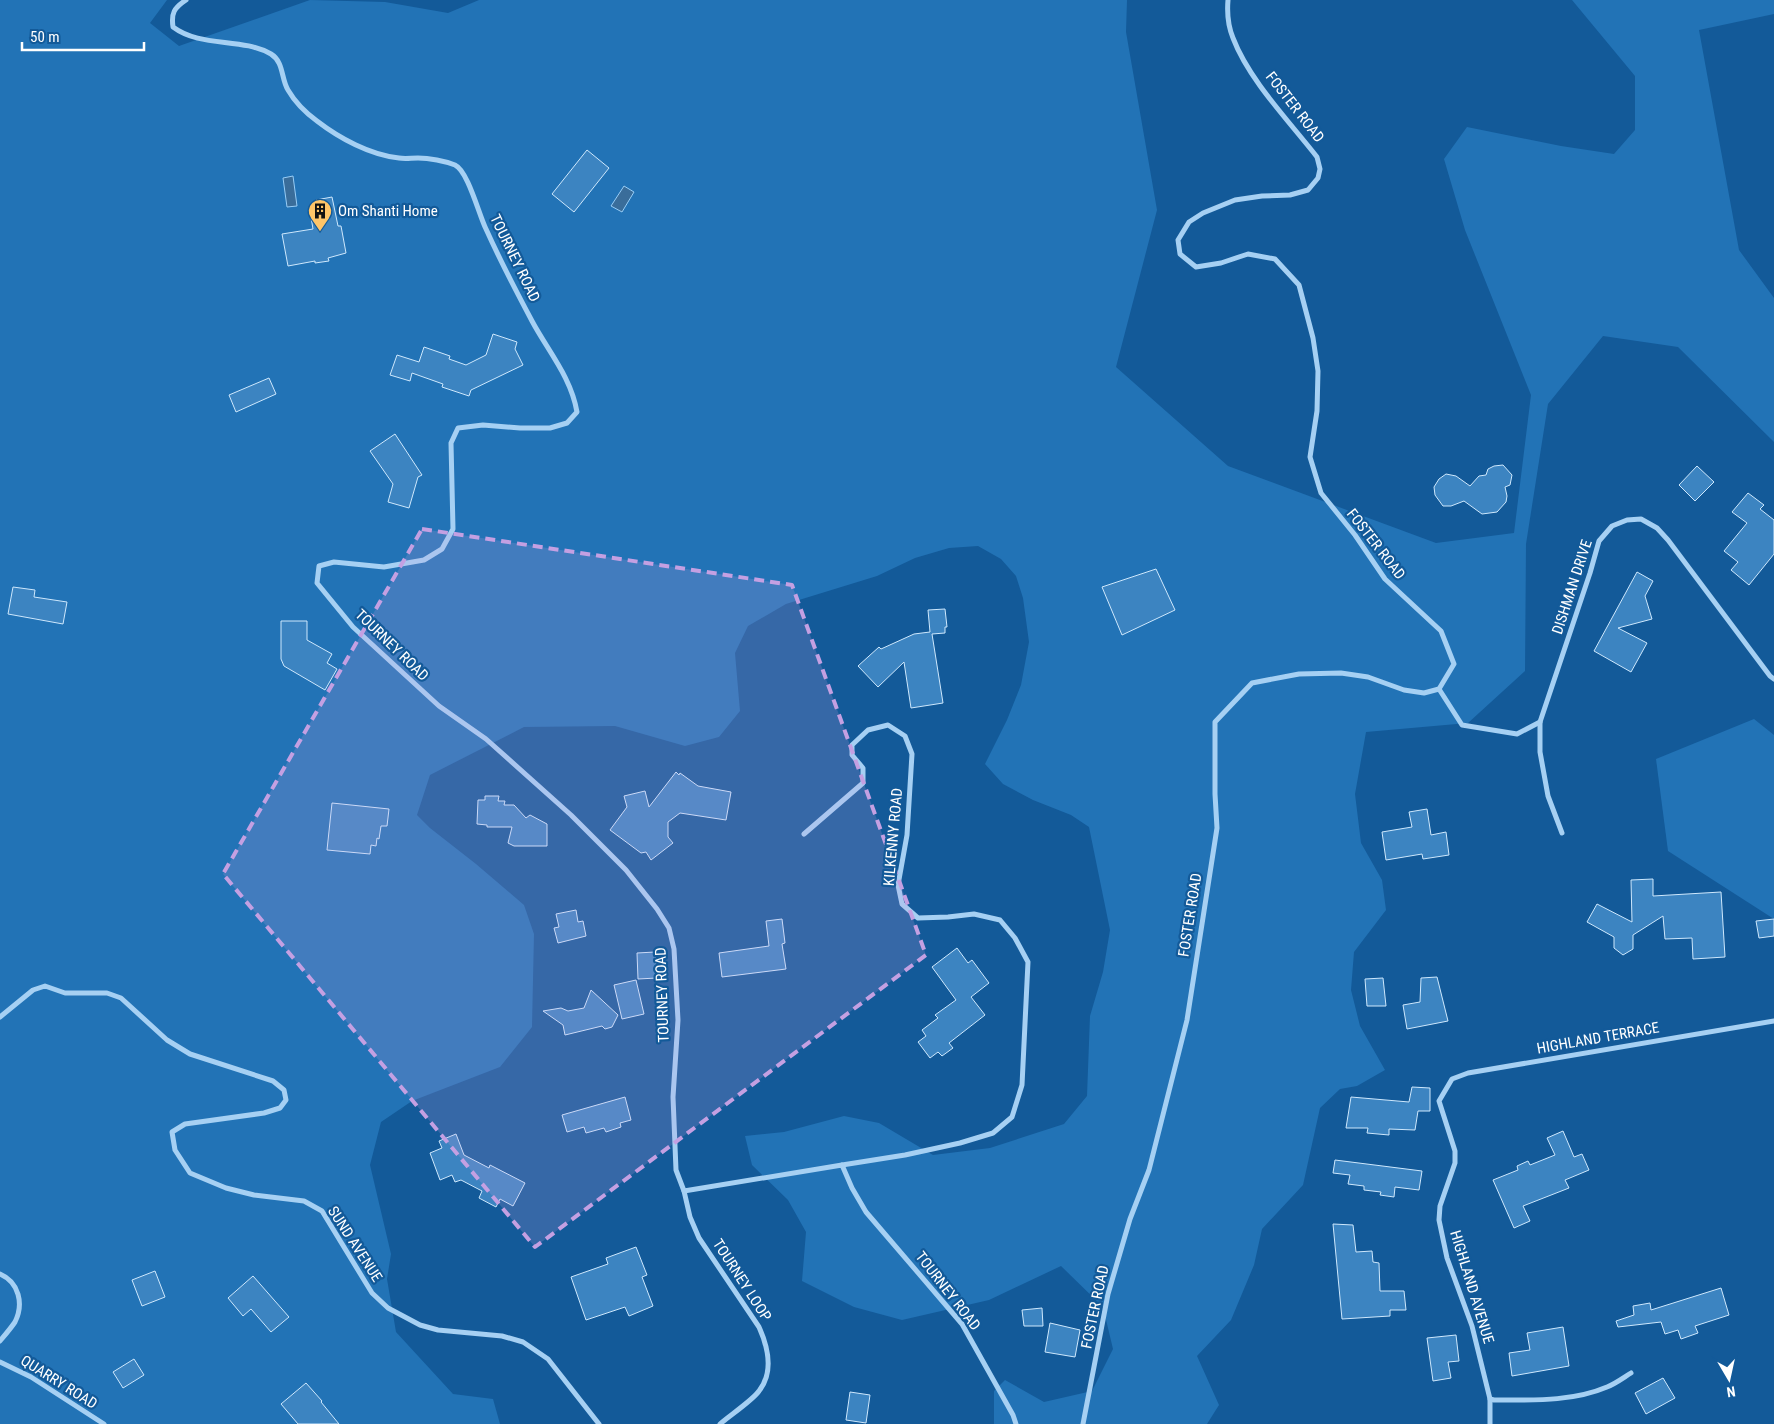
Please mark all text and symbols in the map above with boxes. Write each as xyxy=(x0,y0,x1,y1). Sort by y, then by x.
scale bar xyxy=(22,20,145,52)
text: 50 m xyxy=(30,28,60,46)
street label: FOSTER ROAD xyxy=(1262,68,1328,146)
building icon: Om Shanti Home xyxy=(307,198,333,232)
place label: Om Shanti Home xyxy=(338,202,438,220)
street label: TOURNEY ROAD xyxy=(486,211,544,305)
street label: FOSTER ROAD xyxy=(1343,505,1409,583)
street label: DISHMAN DRIVE xyxy=(1548,537,1596,637)
street label: TOURNEY ROAD xyxy=(352,605,432,685)
street label: KILKENNY ROAD xyxy=(880,787,906,887)
street label: FOSTER ROAD xyxy=(1174,872,1206,958)
street label: TOURNEY ROAD xyxy=(651,947,673,1043)
street label: HIGHLAND TERRACE xyxy=(1535,1018,1661,1058)
street label: SUND AVENUE xyxy=(324,1203,386,1285)
street label: HIGHLAND AVENUE xyxy=(1446,1228,1498,1346)
street label: TOURNEY LOOP xyxy=(709,1236,775,1324)
street label: TOURNEY ROAD xyxy=(912,1248,984,1334)
street label: FOSTER ROAD xyxy=(1077,1264,1113,1350)
street label: QUARRY ROAD xyxy=(17,1351,101,1413)
north arrow xyxy=(1704,1354,1754,1404)
text: N xyxy=(1726,1383,1737,1400)

